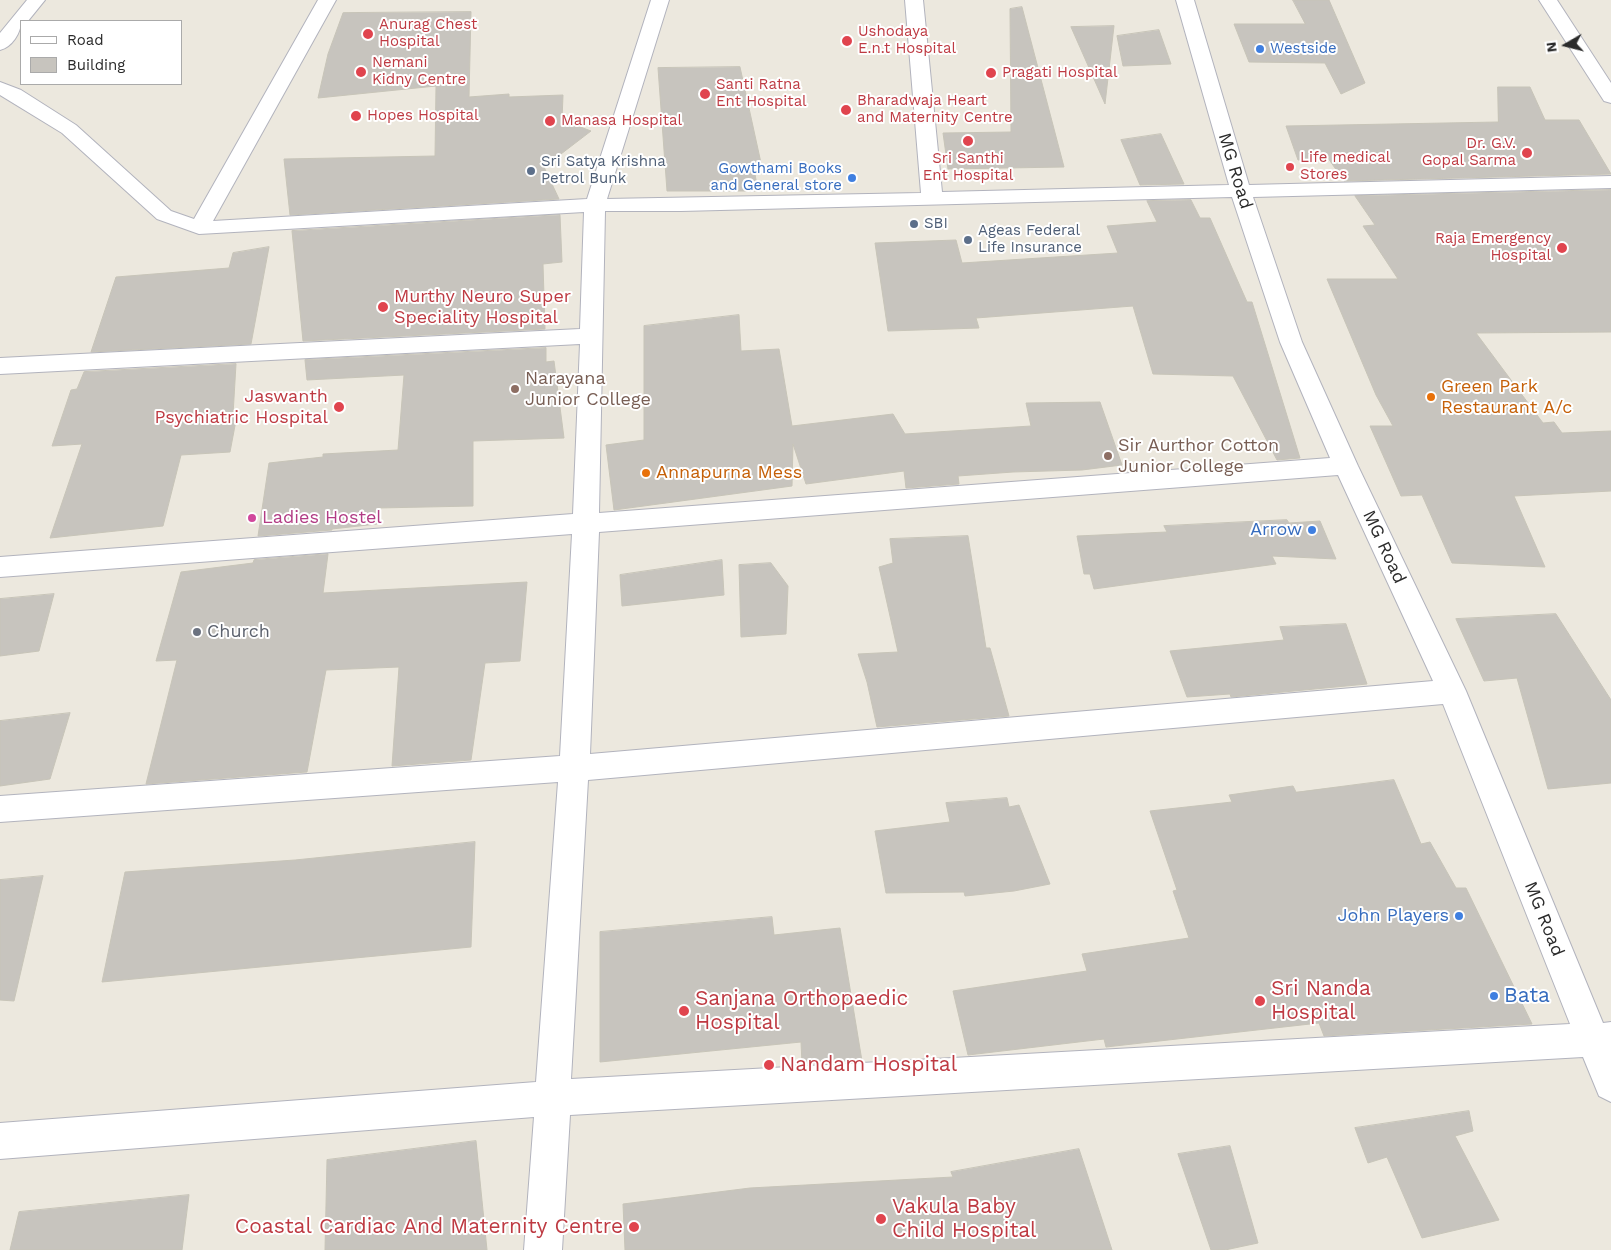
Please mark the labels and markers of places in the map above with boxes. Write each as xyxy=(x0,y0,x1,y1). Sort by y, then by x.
place label: Anurag Chest Hospital xyxy=(379,16,477,51)
place label: Ushodaya E.n.t Hospital xyxy=(858,23,956,58)
marker: Anurag Chest Hospital xyxy=(361,27,375,41)
marker: Ushodaya E.n.t Hospital xyxy=(840,34,854,48)
place label: Westside xyxy=(1270,40,1337,58)
marker: Westside xyxy=(1254,43,1266,55)
place label: Nemani Kidny Centre xyxy=(372,54,466,89)
place label: Pragati Hospital xyxy=(1002,64,1118,82)
marker: Nemani Kidny Centre xyxy=(354,65,368,79)
marker: Pragati Hospital xyxy=(984,66,998,80)
place label: Santi Ratna Ent Hospital xyxy=(716,76,807,111)
marker: Santi Ratna Ent Hospital xyxy=(698,87,712,101)
place label: Bharadwaja Heart and Maternity Centre xyxy=(857,92,1013,127)
marker: Bharadwaja Heart and Maternity Centre xyxy=(839,103,853,117)
place label: Hopes Hospital xyxy=(367,107,479,125)
marker: Hopes Hospital xyxy=(349,109,363,123)
place label: Manasa Hospital xyxy=(561,112,682,130)
marker: Manasa Hospital xyxy=(543,114,557,128)
marker: Sri Santhi Ent Hospital xyxy=(961,134,975,148)
place label: Dr. G.V. Gopal Sarma xyxy=(1422,135,1516,170)
marker: Dr. G.V. Gopal Sarma xyxy=(1520,146,1534,160)
place label: Life medical Stores xyxy=(1300,149,1390,184)
place label: Sri Santhi Ent Hospital xyxy=(923,150,1013,185)
place label: Sri Satya Krishna Petrol Bunk xyxy=(541,153,666,188)
place label: Gowthami Books and General store xyxy=(710,160,842,195)
marker: Life medical Stores xyxy=(1284,161,1296,173)
marker: Sri Satya Krishna Petrol Bunk xyxy=(525,165,537,177)
marker: Gowthami Books and General store xyxy=(846,172,858,184)
place label: SBI xyxy=(924,215,948,233)
marker: SBI xyxy=(908,218,920,230)
place label: Ageas Federal Life Insurance xyxy=(978,222,1082,257)
place label: Raja Emergency Hospital xyxy=(1435,230,1551,265)
marker: Ageas Federal Life Insurance xyxy=(962,234,974,246)
marker: Raja Emergency Hospital xyxy=(1555,241,1569,255)
place label: Murthy Neuro Super Speciality Hospital xyxy=(394,286,571,328)
marker: Murthy Neuro Super Speciality Hospital xyxy=(376,300,390,314)
place label: Narayana Junior College xyxy=(525,368,651,410)
place label: Green Park Restaurant A/c xyxy=(1441,376,1572,418)
marker: Narayana Junior College xyxy=(509,383,521,395)
place label: Jaswanth Psychiatric Hospital xyxy=(154,386,328,428)
marker: Green Park Restaurant A/c xyxy=(1425,391,1437,403)
marker: Jaswanth Psychiatric Hospital xyxy=(332,400,346,414)
place label: Sir Aurthor Cotton Junior College xyxy=(1118,435,1279,478)
marker: Sir Aurthor Cotton Junior College xyxy=(1102,450,1114,462)
place label: Annapurna Mess xyxy=(656,462,802,484)
marker: Annapurna Mess xyxy=(640,467,652,479)
place label: Ladies Hostel xyxy=(262,507,382,529)
marker: Ladies Hostel xyxy=(246,512,258,524)
place label: Arrow xyxy=(1250,519,1302,541)
marker: Arrow xyxy=(1306,524,1318,536)
place label: Church xyxy=(207,621,270,643)
marker: Church xyxy=(191,626,203,638)
place label: John Players xyxy=(1337,905,1449,927)
marker: John Players xyxy=(1453,910,1465,922)
place label: Sri Nanda Hospital xyxy=(1271,976,1371,1026)
place label: Bata xyxy=(1504,983,1550,1009)
place label: Sanjana Orthopaedic Hospital xyxy=(695,986,908,1036)
marker: Bata xyxy=(1488,990,1500,1002)
marker: Sri Nanda Hospital xyxy=(1253,994,1267,1008)
marker: Sanjana Orthopaedic Hospital xyxy=(677,1004,691,1018)
place label: Nandam Hospital xyxy=(780,1052,957,1078)
marker: Nandam Hospital xyxy=(762,1058,776,1072)
place label: Vakula Baby Child Hospital xyxy=(892,1194,1037,1244)
marker: Vakula Baby Child Hospital xyxy=(874,1212,888,1226)
place label: Coastal Cardiac And Maternity Centre xyxy=(235,1214,623,1240)
marker: Coastal Cardiac And Maternity Centre xyxy=(627,1220,641,1234)

